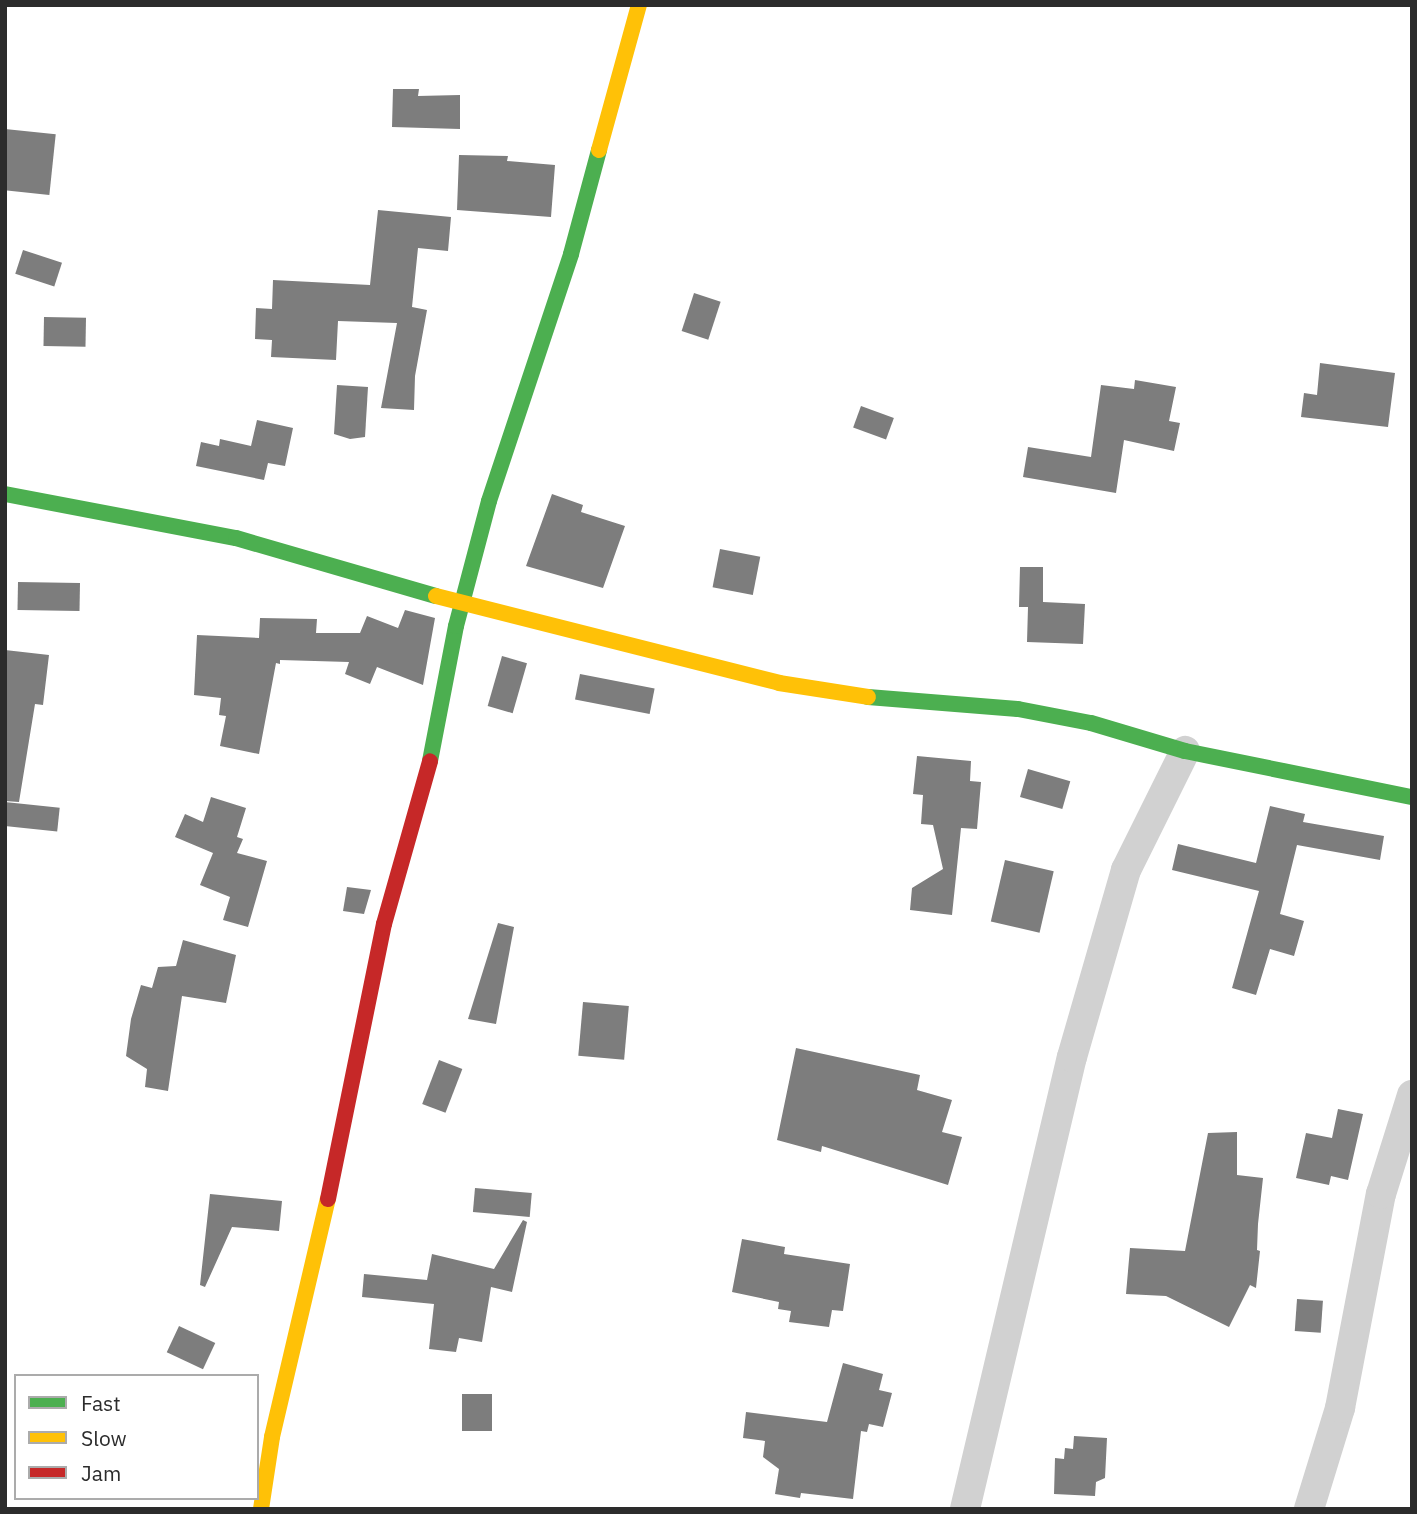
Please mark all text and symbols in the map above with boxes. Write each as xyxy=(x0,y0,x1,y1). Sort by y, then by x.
legend xyxy=(14,1374,259,1500)
text: Fast xyxy=(81,1389,121,1417)
text: Slow xyxy=(81,1424,127,1452)
text: Jam xyxy=(81,1459,121,1487)

